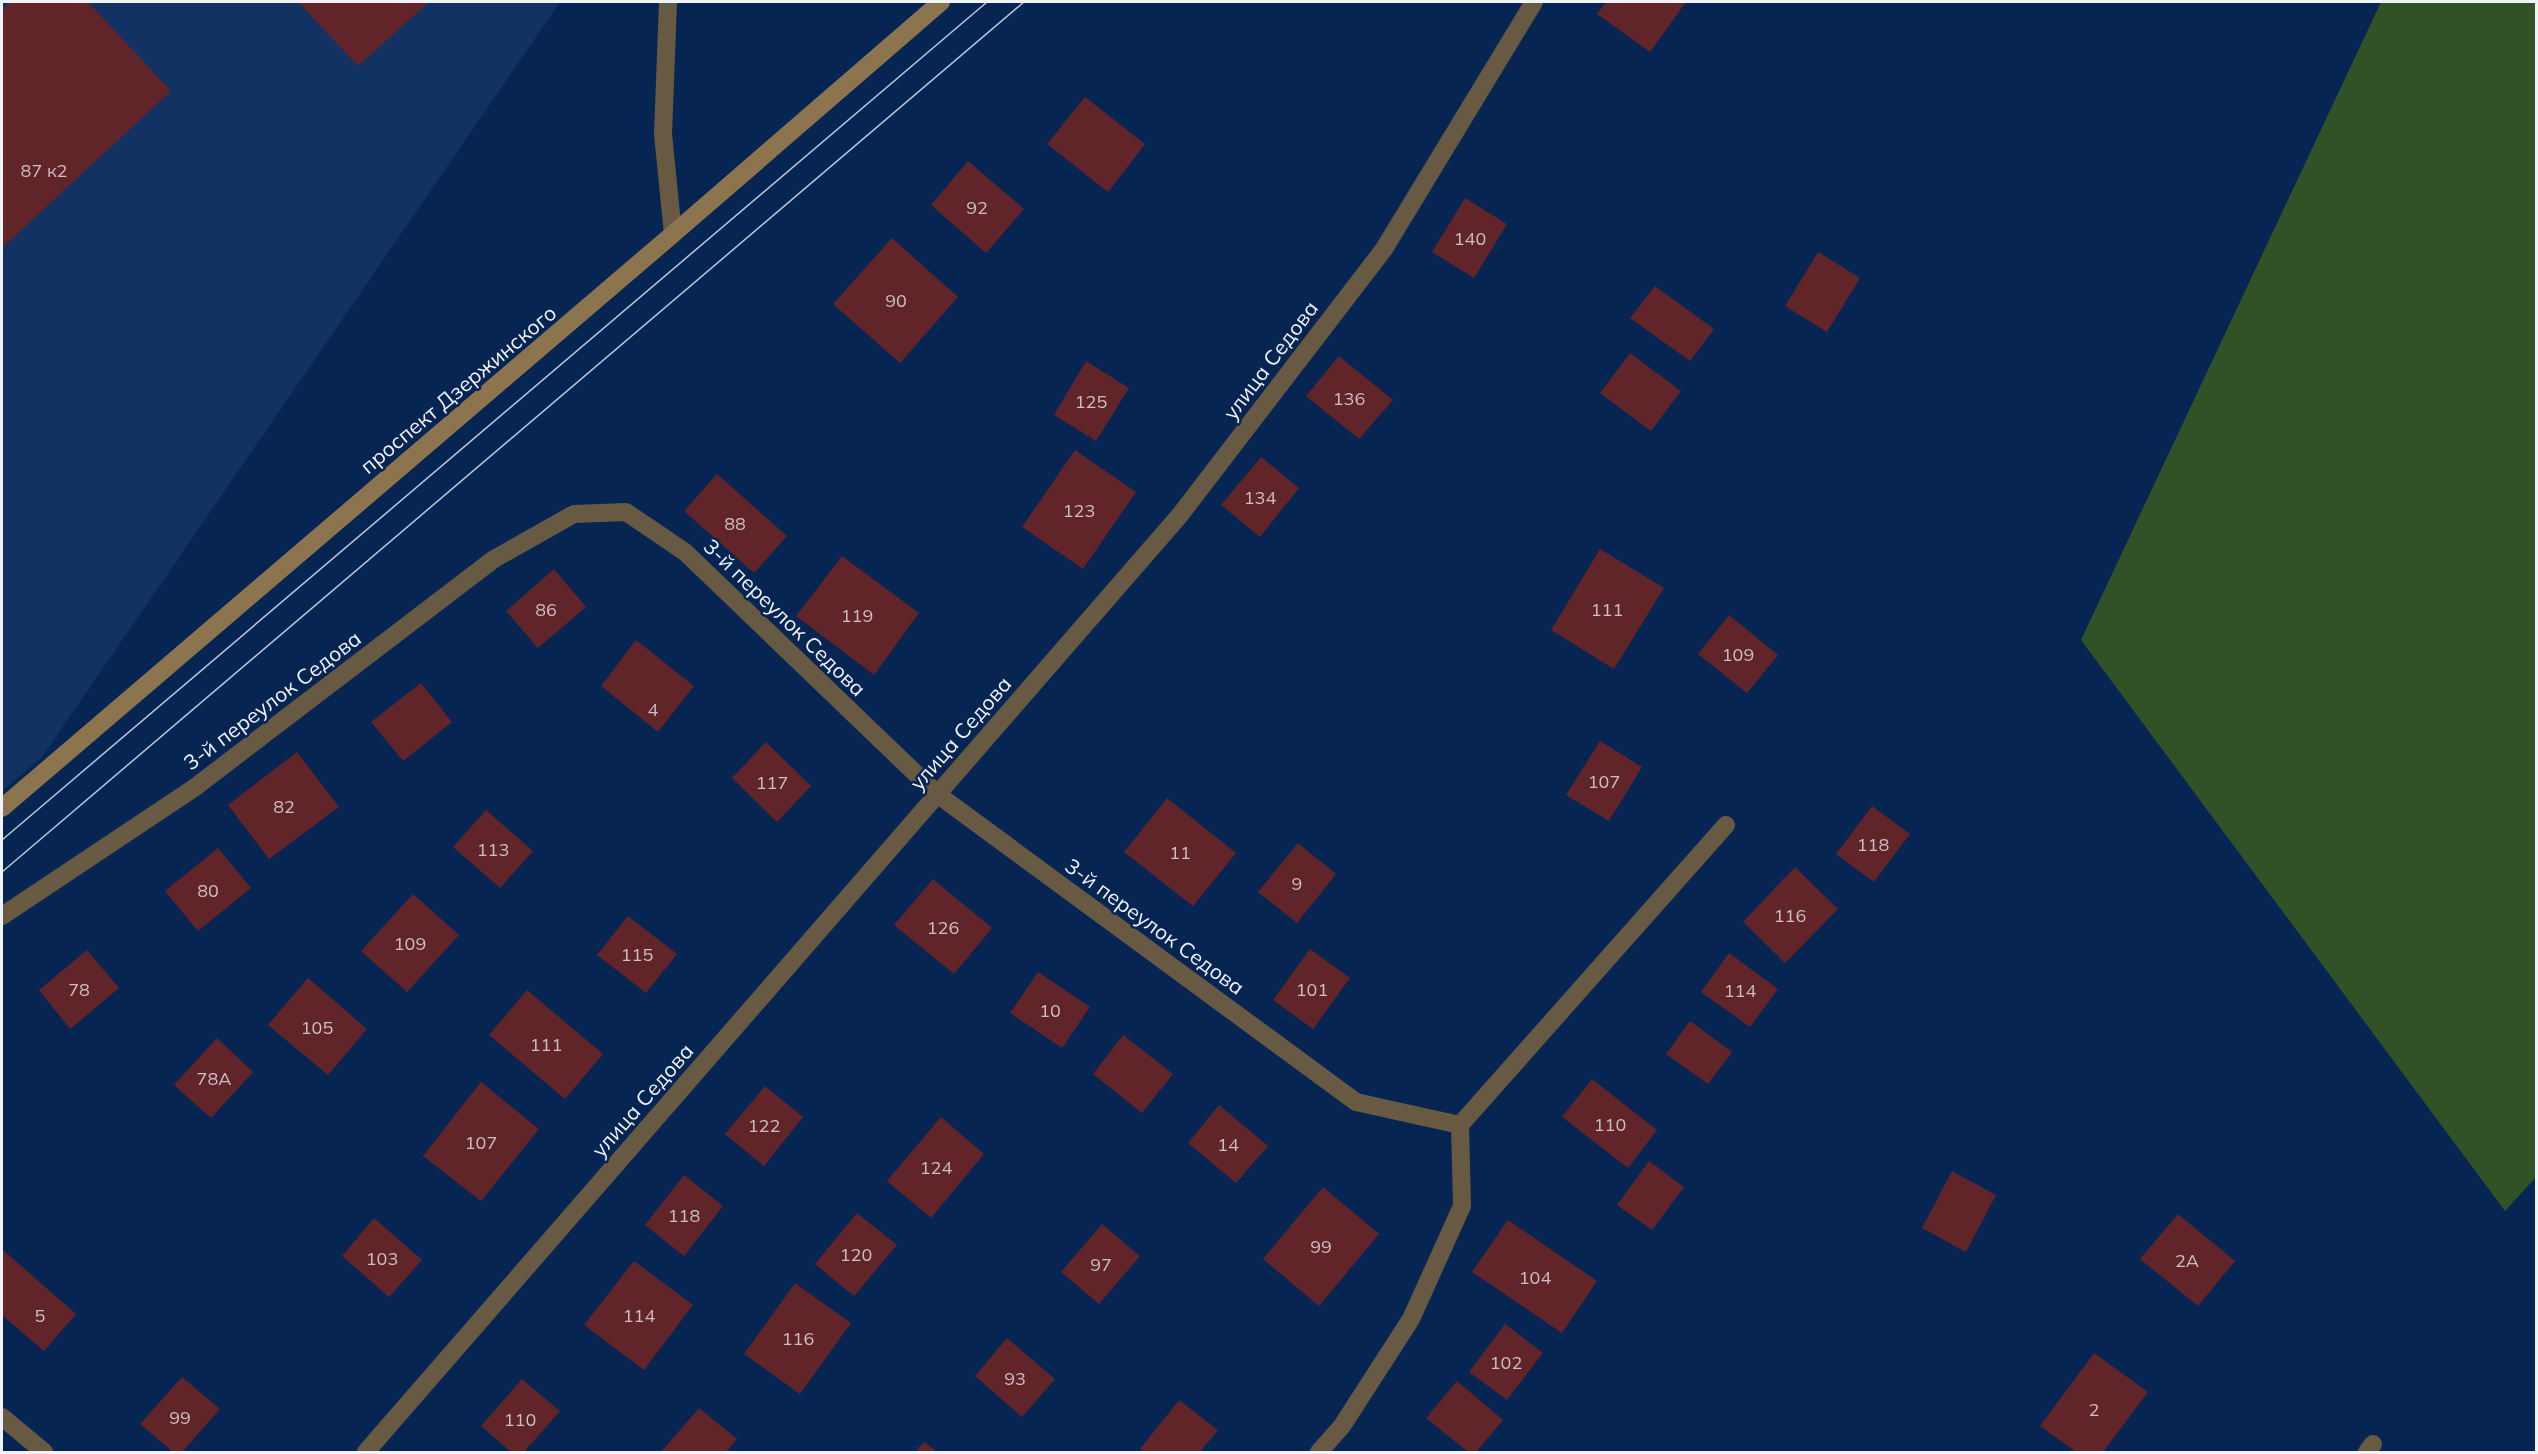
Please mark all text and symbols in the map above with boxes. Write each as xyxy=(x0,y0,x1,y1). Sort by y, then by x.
house number: 87 к2 xyxy=(21,159,67,182)
house number: 92 xyxy=(966,196,988,219)
house number: 140 xyxy=(1454,227,1486,250)
house number: 90 xyxy=(885,289,907,312)
street label: улица Седова xyxy=(1217,295,1323,425)
street label: проспект Дзержинского xyxy=(355,299,561,479)
house number: 136 xyxy=(1333,387,1365,410)
house number: 125 xyxy=(1075,390,1107,413)
house number: 134 xyxy=(1244,486,1276,509)
house number: 123 xyxy=(1063,499,1095,522)
house number: 88 xyxy=(724,512,746,535)
street label: 3-й переулок Седова xyxy=(699,533,871,701)
house number: 86 xyxy=(535,598,557,621)
house number: 111 xyxy=(1591,598,1623,621)
house number: 119 xyxy=(841,604,873,627)
street label: 3-й переулок Седова xyxy=(178,625,366,775)
house number: 109 xyxy=(1722,643,1754,666)
street label: улица Седова xyxy=(904,671,1016,795)
house number: 4 xyxy=(648,698,659,721)
house number: 107 xyxy=(1588,770,1620,793)
house number: 117 xyxy=(756,771,788,794)
house number: 82 xyxy=(273,795,295,818)
house number: 118 xyxy=(1857,833,1889,856)
house number: 113 xyxy=(477,838,509,861)
house number: 11 xyxy=(1169,841,1191,864)
street label: 3-й переулок Седова xyxy=(1060,852,1250,1000)
house number: 9 xyxy=(1292,872,1302,895)
house number: 80 xyxy=(197,879,219,902)
house number: 116 xyxy=(1774,904,1806,927)
house number: 126 xyxy=(927,916,959,939)
house number: 109 xyxy=(394,932,426,955)
house number: 115 xyxy=(621,943,653,966)
house number: 78 xyxy=(68,978,90,1001)
house number: 101 xyxy=(1296,978,1328,1001)
house number: 114 xyxy=(1724,979,1756,1002)
house number: 10 xyxy=(1039,999,1061,1022)
house number: 105 xyxy=(301,1016,333,1039)
house number: 111 xyxy=(530,1033,562,1056)
street label: улица Седова xyxy=(586,1038,698,1162)
house number: 78А xyxy=(197,1067,231,1090)
house number: 110 xyxy=(1594,1113,1626,1136)
house number: 122 xyxy=(748,1114,780,1137)
house number: 107 xyxy=(465,1131,497,1154)
house number: 14 xyxy=(1217,1133,1239,1156)
house number: 124 xyxy=(920,1156,952,1179)
house number: 118 xyxy=(668,1204,700,1227)
house number: 99 xyxy=(1310,1235,1332,1258)
house number: 120 xyxy=(840,1243,872,1266)
house number: 103 xyxy=(366,1247,398,1270)
house number: 2А xyxy=(2175,1249,2199,1272)
house number: 97 xyxy=(1090,1253,1112,1276)
house number: 104 xyxy=(1519,1266,1551,1289)
house number: 5 xyxy=(35,1304,46,1327)
house number: 114 xyxy=(623,1304,655,1327)
house number: 116 xyxy=(782,1327,814,1350)
house number: 102 xyxy=(1490,1351,1522,1374)
house number: 93 xyxy=(1004,1367,1026,1390)
house number: 2 xyxy=(2089,1398,2099,1421)
house number: 99 xyxy=(169,1406,191,1429)
house number: 110 xyxy=(504,1408,536,1431)

